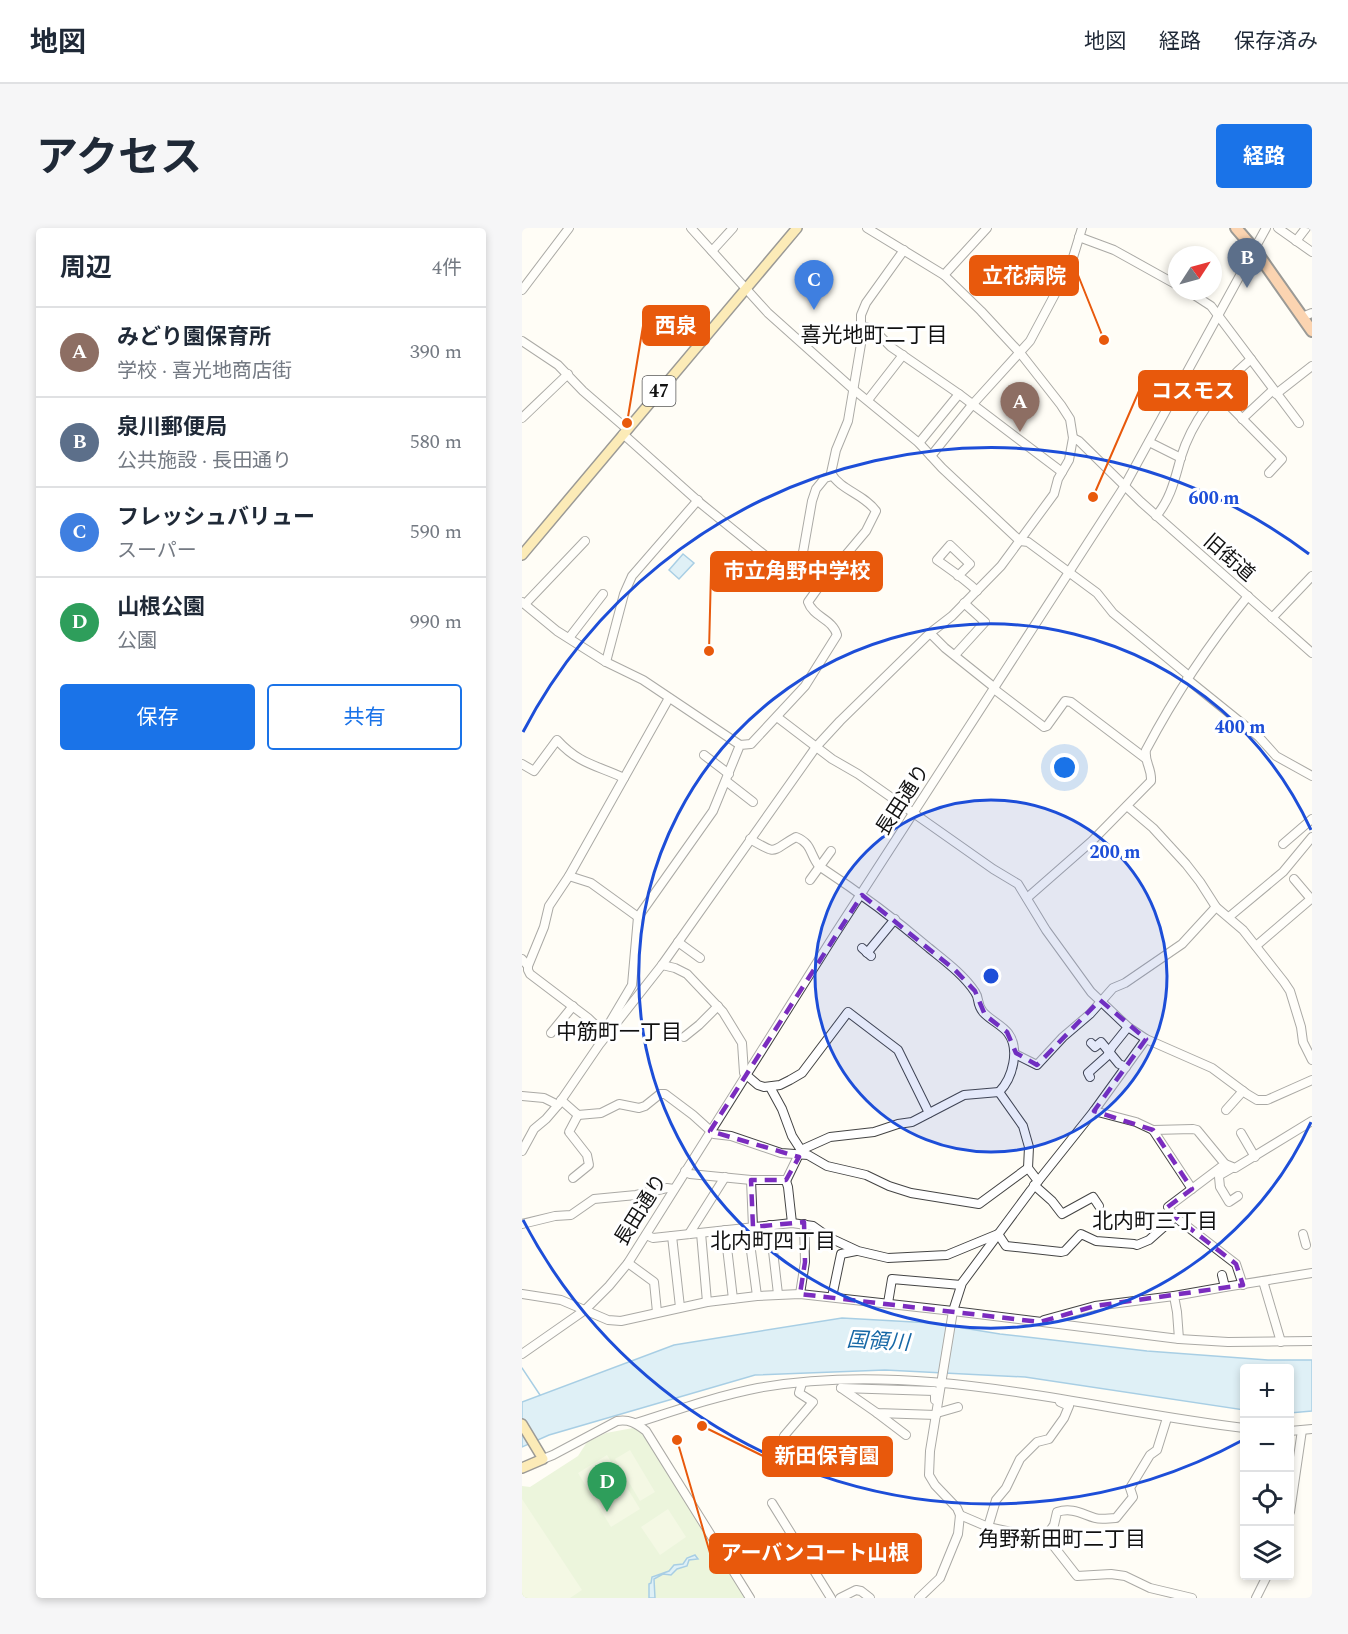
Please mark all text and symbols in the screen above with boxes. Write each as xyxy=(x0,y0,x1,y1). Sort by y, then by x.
text: 地図 xyxy=(30,21,86,64)
text: 地図 xyxy=(1084,26,1126,58)
text: 経路 xyxy=(1159,26,1201,58)
text: 保存済み xyxy=(1234,26,1318,58)
button: 経路 xyxy=(1216,124,1312,188)
text: アクセス xyxy=(36,127,202,190)
pin: B xyxy=(1228,238,1266,288)
north arrow xyxy=(1168,246,1222,300)
text: 周辺 xyxy=(60,248,112,288)
text: 4件 xyxy=(432,253,462,283)
callout: 立花病院 xyxy=(970,256,1078,295)
pin: C xyxy=(794,260,834,310)
text: 立花病院 xyxy=(982,261,1066,293)
callout: 西泉 xyxy=(643,306,709,345)
text: 西泉 xyxy=(655,311,697,343)
district label: 喜光地町二丁目 xyxy=(801,320,948,352)
text: みどり園保育所 xyxy=(117,321,271,354)
text: A xyxy=(72,337,87,367)
text: 390 m xyxy=(410,337,462,367)
text: 学校 · 喜光地商店街 xyxy=(117,356,292,386)
callout: コスモス xyxy=(1139,371,1247,410)
road number: 47 xyxy=(642,376,676,406)
text: コスモス xyxy=(1151,376,1235,408)
pin: A xyxy=(1000,382,1040,432)
text: 泉川郵便局 xyxy=(117,411,227,444)
text: B xyxy=(72,427,87,457)
text: 580 m xyxy=(410,427,462,457)
text: 公共施設 · 長田通り xyxy=(117,446,292,476)
text: 600 m xyxy=(1188,485,1240,512)
text: フレッシュバリュー xyxy=(117,501,315,534)
text: C xyxy=(72,517,87,547)
text: 590 m xyxy=(410,517,462,547)
street label: 旧街道 xyxy=(1197,527,1261,589)
text: スーパー xyxy=(117,536,197,566)
callout: 市立角野中学校 xyxy=(711,552,882,591)
text: 市立角野中学校 xyxy=(724,556,871,588)
text: 山根公園 xyxy=(117,591,205,624)
text: D xyxy=(71,607,88,637)
text: 990 m xyxy=(410,607,462,637)
text: 公園 xyxy=(117,626,157,656)
button: 保存 xyxy=(60,684,255,750)
button: 共有 xyxy=(267,684,462,750)
text: 400 m xyxy=(1214,714,1266,741)
your location xyxy=(1050,753,1079,782)
street label: 長田通り xyxy=(869,758,937,842)
text: 200 m xyxy=(1089,839,1141,866)
centre of rings xyxy=(981,966,1001,986)
district label: 中筋町一丁目 xyxy=(556,1017,682,1049)
street label: 長田通り xyxy=(607,1168,675,1252)
district label: 北内町三丁目 xyxy=(1092,1206,1218,1238)
district label: 北内町四丁目 xyxy=(710,1226,836,1258)
water label: 国領川 xyxy=(846,1324,912,1360)
map controls xyxy=(1240,1364,1294,1580)
button: + xyxy=(1240,1364,1294,1418)
button: − xyxy=(1240,1418,1294,1472)
callout: 新田保育園 xyxy=(763,1437,892,1476)
text: 新田保育園 xyxy=(775,1441,880,1473)
pin: D xyxy=(588,1462,626,1512)
button: locate xyxy=(1240,1472,1294,1526)
district label: 角野新田町二丁目 xyxy=(978,1524,1146,1556)
button: layers xyxy=(1240,1526,1294,1580)
callout: アーバンコート山根 xyxy=(710,1534,921,1573)
text: アーバンコート山根 xyxy=(721,1538,909,1570)

